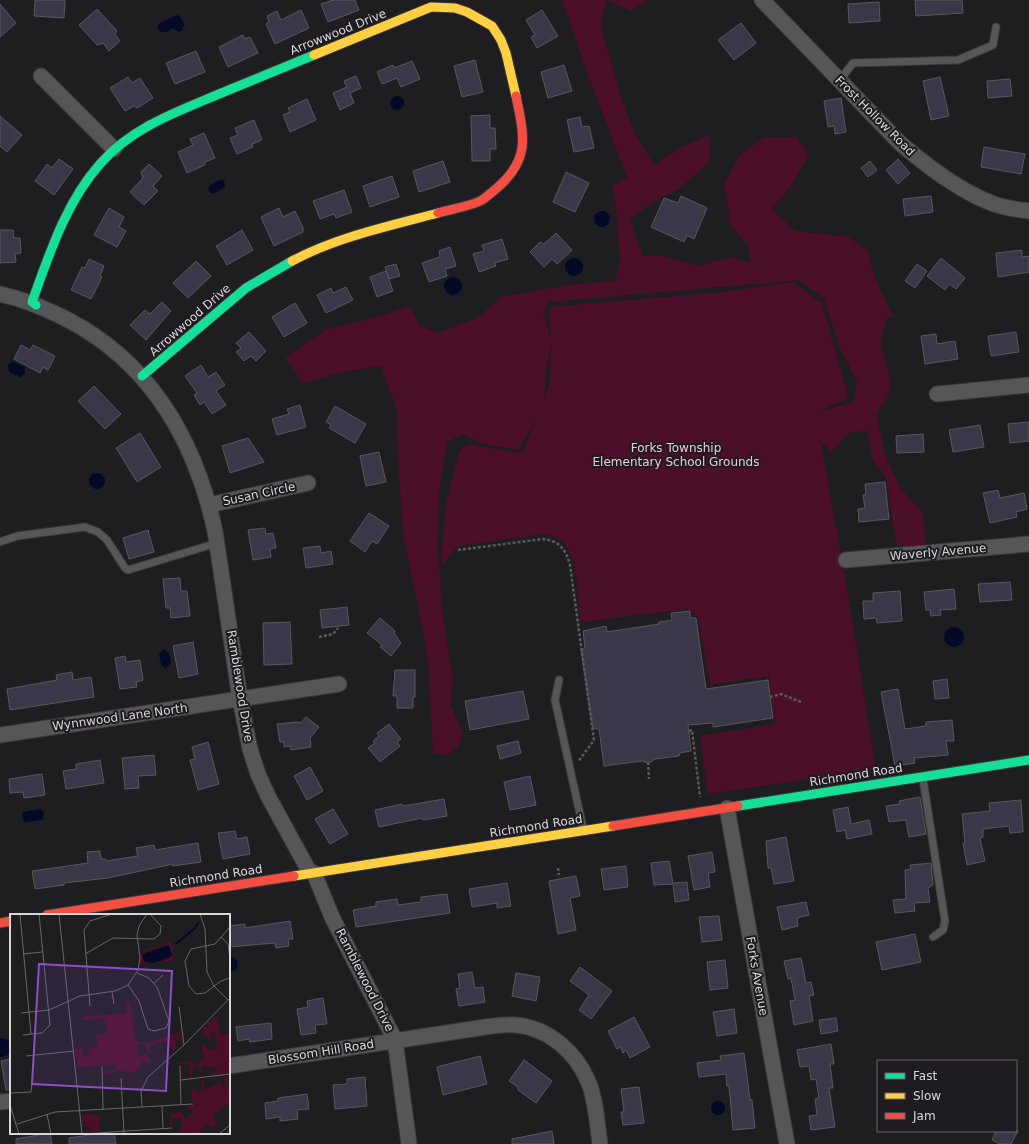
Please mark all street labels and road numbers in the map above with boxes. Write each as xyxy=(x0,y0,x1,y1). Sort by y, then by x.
street label: Arrowwood Drive xyxy=(288,6,388,58)
street label: Frost Hollow Road xyxy=(832,73,918,159)
street label: Arrowwood Drive xyxy=(147,281,233,359)
street label: Susan Circle xyxy=(221,479,297,509)
street label: Waverly Avenue xyxy=(889,541,987,563)
street label: Ramblewood Drive xyxy=(224,629,256,743)
street label: Wynnwood Lane North xyxy=(52,701,188,733)
street label: Richmond Road xyxy=(808,761,904,789)
street label: Richmond Road xyxy=(488,812,584,840)
street label: Richmond Road xyxy=(168,862,264,890)
street label: Ramblewood Drive xyxy=(333,926,397,1034)
street label: Forks Avenue xyxy=(743,935,771,1017)
street label: Blossom Hill Road xyxy=(267,1037,375,1067)

